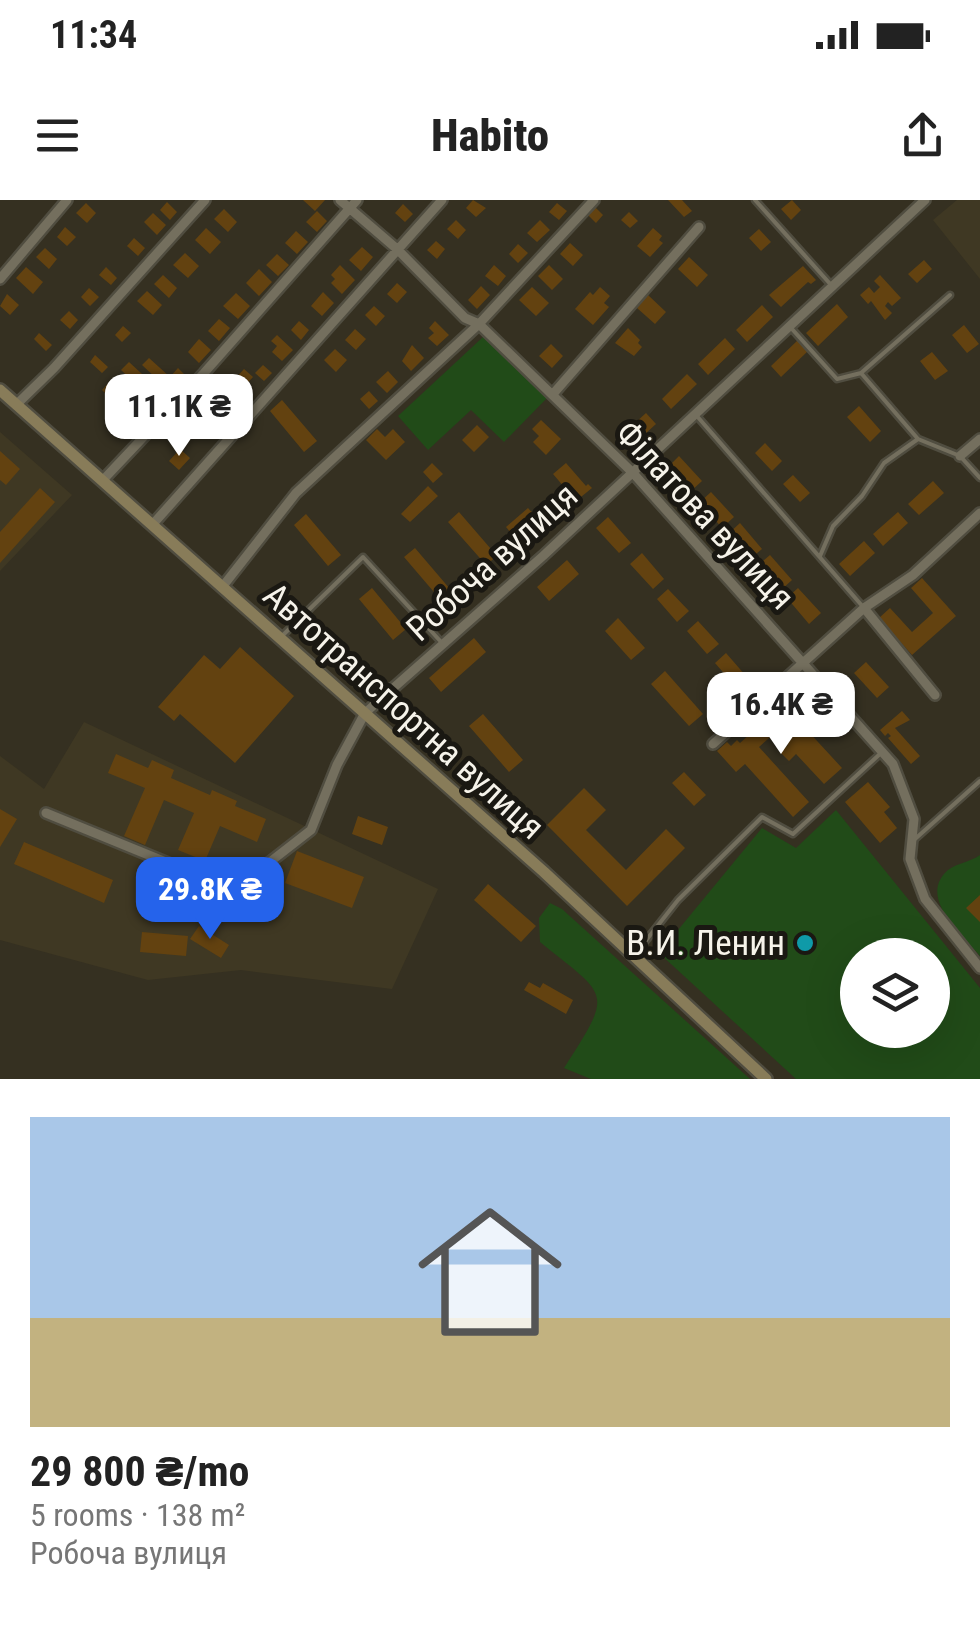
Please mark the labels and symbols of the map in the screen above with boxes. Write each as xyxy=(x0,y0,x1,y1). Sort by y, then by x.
pin: 11.1K ₴ xyxy=(87,374,271,459)
street label: Філатова вулиця xyxy=(607,413,802,618)
street label: Робоча вулиця xyxy=(399,475,586,650)
street label: Автотранспортна вулиця xyxy=(255,575,552,848)
pin: 16.4K ₴ xyxy=(689,672,873,757)
pin: 29.8K ₴ xyxy=(118,857,302,942)
place label: В.И. Ленин xyxy=(626,923,785,964)
marker: В.И. Ленин xyxy=(794,932,816,954)

